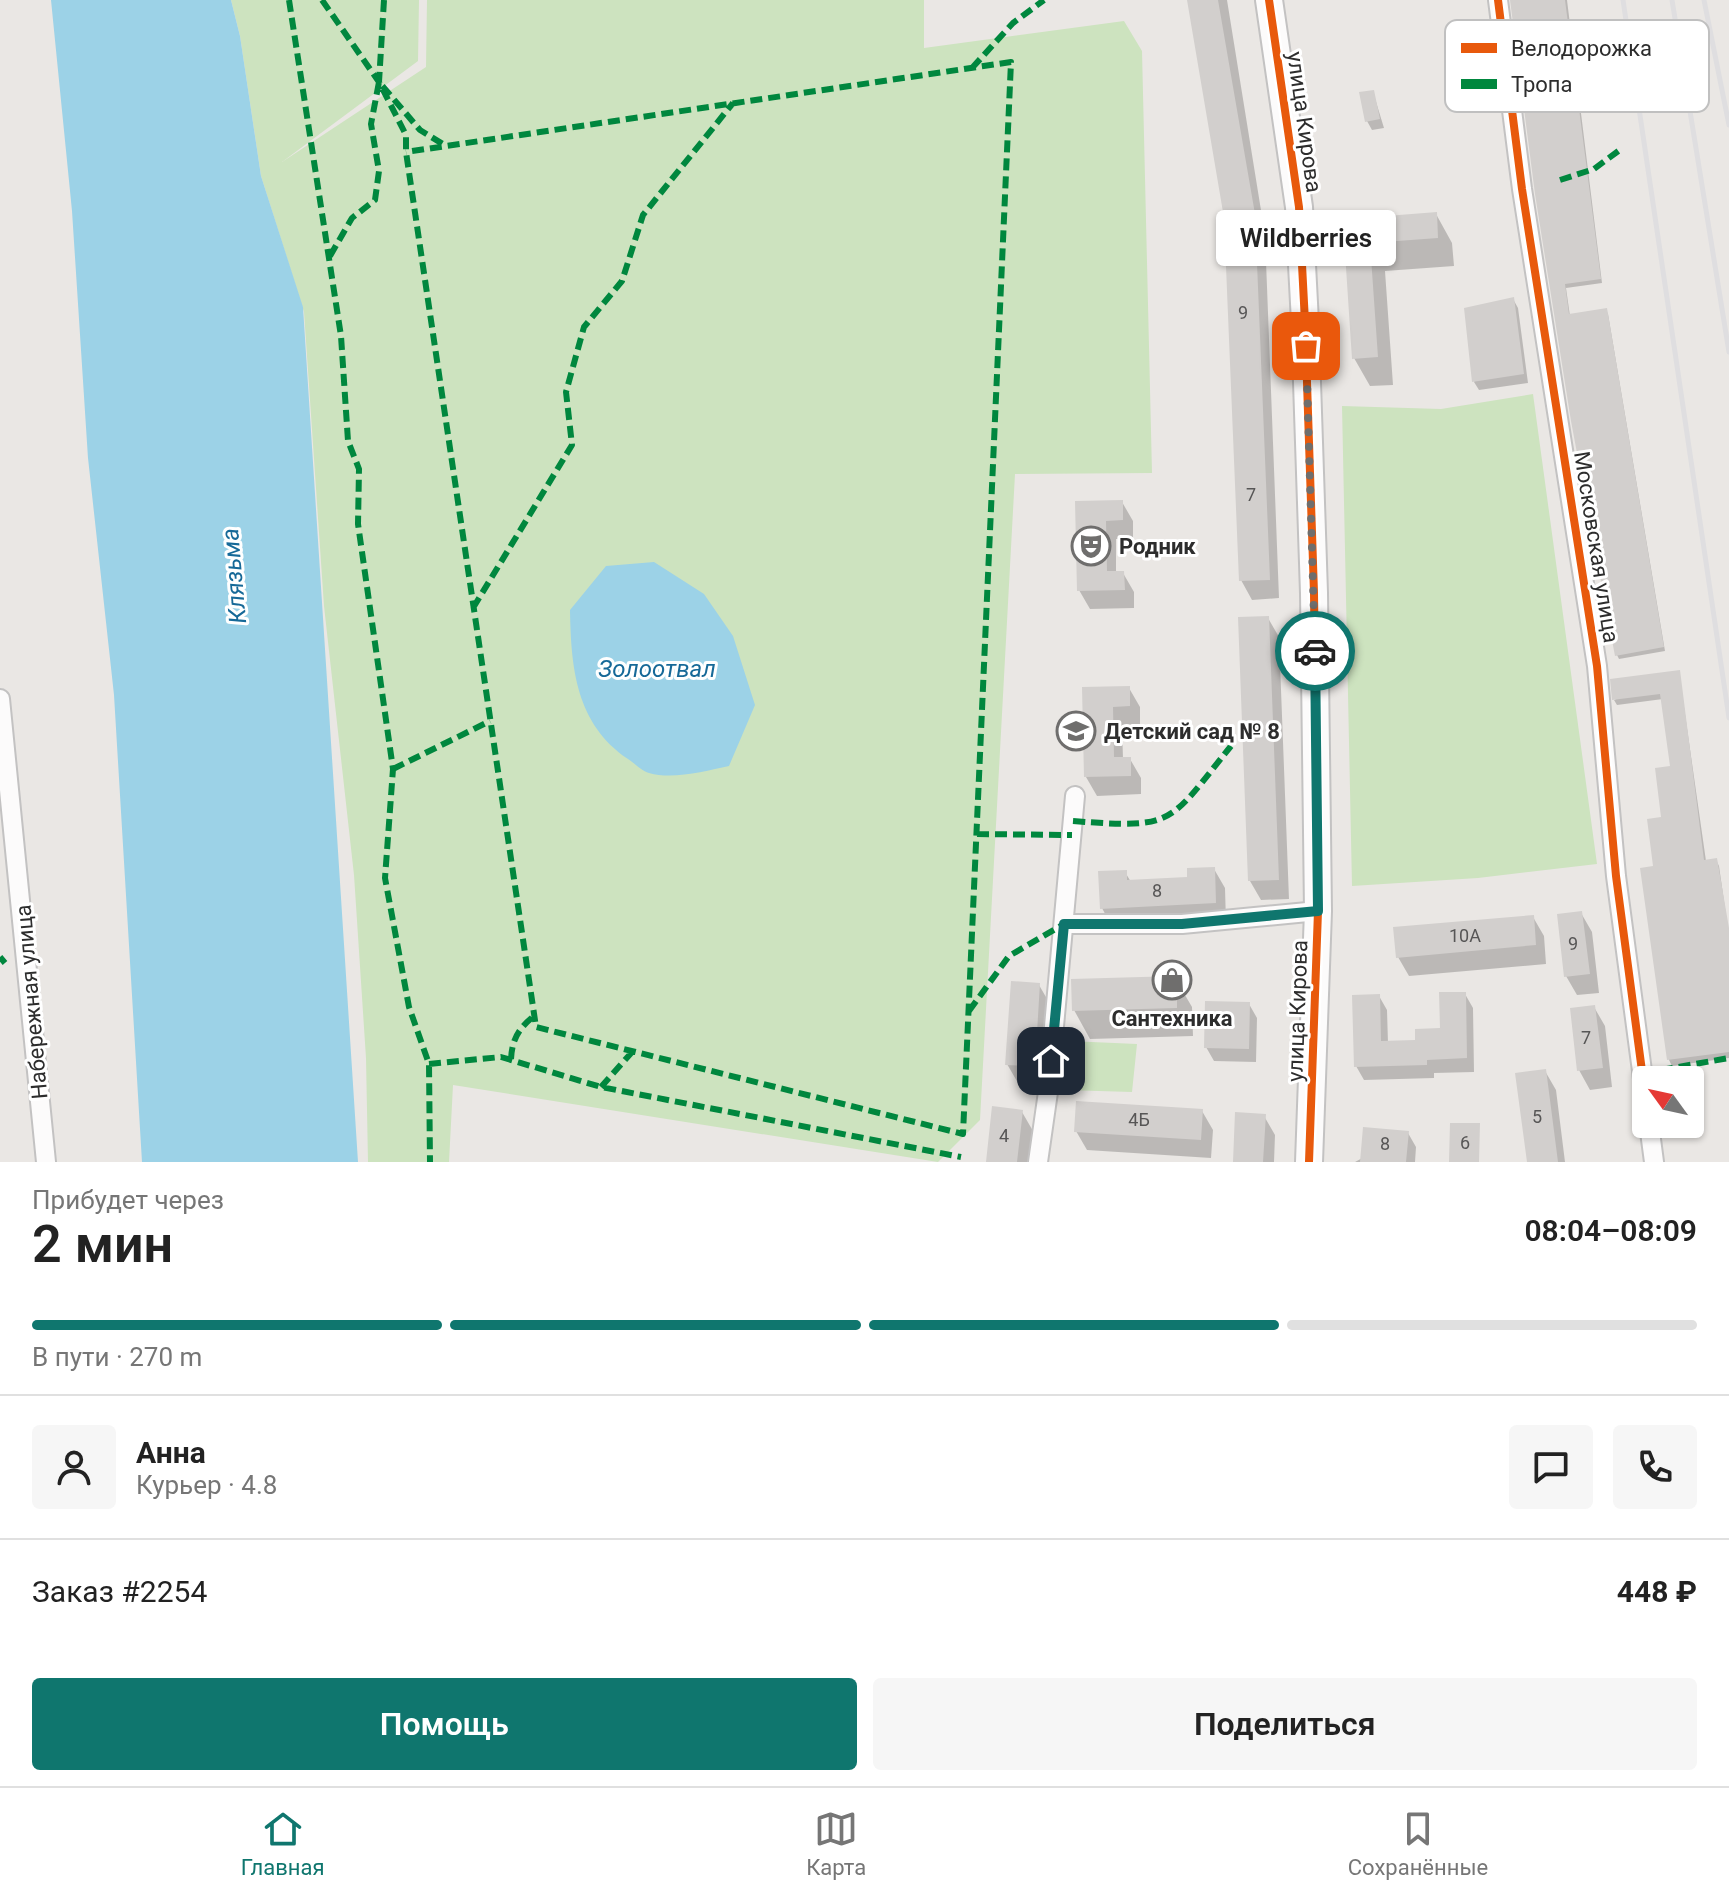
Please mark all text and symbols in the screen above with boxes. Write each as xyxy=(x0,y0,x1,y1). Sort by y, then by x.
legend xyxy=(1445,20,1709,112)
text: Велодорожка xyxy=(1511,36,1652,61)
street label: улица Кирова xyxy=(1282,50,1327,194)
text: Тропа xyxy=(1511,72,1573,97)
callout: Wildberries xyxy=(1216,210,1396,266)
text: Wildberries xyxy=(1240,223,1372,253)
house number: 9 xyxy=(1238,302,1248,323)
pin xyxy=(1272,312,1340,380)
icon: bag xyxy=(1284,324,1328,368)
street label: Московская улица xyxy=(1569,450,1624,645)
house number: 7 xyxy=(1246,484,1256,505)
theatre icon: Родник xyxy=(1070,525,1112,567)
water label: Клязьма xyxy=(216,527,252,625)
place label: Родник xyxy=(1119,534,1196,559)
courier xyxy=(1275,611,1355,691)
icon: car xyxy=(1293,629,1337,673)
water label: Золоотвал xyxy=(598,655,716,683)
school or university icon: Детский сад № 8 xyxy=(1055,710,1097,752)
place label: Детский сад № 8 xyxy=(1104,719,1280,744)
house number: 8 xyxy=(1152,880,1162,901)
street label: Набережная улица xyxy=(11,904,52,1100)
house number: 10А xyxy=(1449,925,1481,946)
house number: 9 xyxy=(1568,933,1578,954)
street label: улица Кирова xyxy=(1283,940,1312,1082)
shop icon: Сантехника xyxy=(1151,959,1193,1001)
place label: Сантехника xyxy=(1111,1006,1233,1031)
pin xyxy=(1017,1027,1085,1095)
house number: 7 xyxy=(1581,1027,1591,1048)
icon: home xyxy=(1029,1039,1073,1083)
north arrow xyxy=(1632,1066,1704,1138)
map controls xyxy=(1632,1066,1704,1138)
house number: 5 xyxy=(1532,1106,1542,1127)
house number: 4Б xyxy=(1128,1109,1150,1130)
house number: 4 xyxy=(999,1125,1009,1146)
house number: 6 xyxy=(1460,1132,1470,1153)
house number: 8 xyxy=(1380,1133,1390,1154)
text: Прибудет через xyxy=(32,1185,224,1215)
text: 08:04–08:09 xyxy=(1524,1213,1697,1248)
text: 2 мин xyxy=(32,1214,173,1275)
text: В пути · 270 m xyxy=(32,1342,202,1372)
button: person xyxy=(32,1425,116,1509)
button: chat xyxy=(1509,1425,1593,1509)
button: phone xyxy=(1613,1425,1697,1509)
text: Анна xyxy=(136,1435,206,1470)
text: Курьер · 4.8 xyxy=(136,1470,277,1500)
text: Заказ #2254 xyxy=(32,1574,207,1609)
text: 448 ₽ xyxy=(1617,1574,1697,1609)
button: Помощь xyxy=(32,1678,857,1770)
button: Поделиться xyxy=(873,1678,1697,1770)
tab: Главная xyxy=(241,1807,324,1880)
tab: Карта xyxy=(806,1807,866,1880)
tab: Сохранённые xyxy=(1348,1807,1488,1880)

